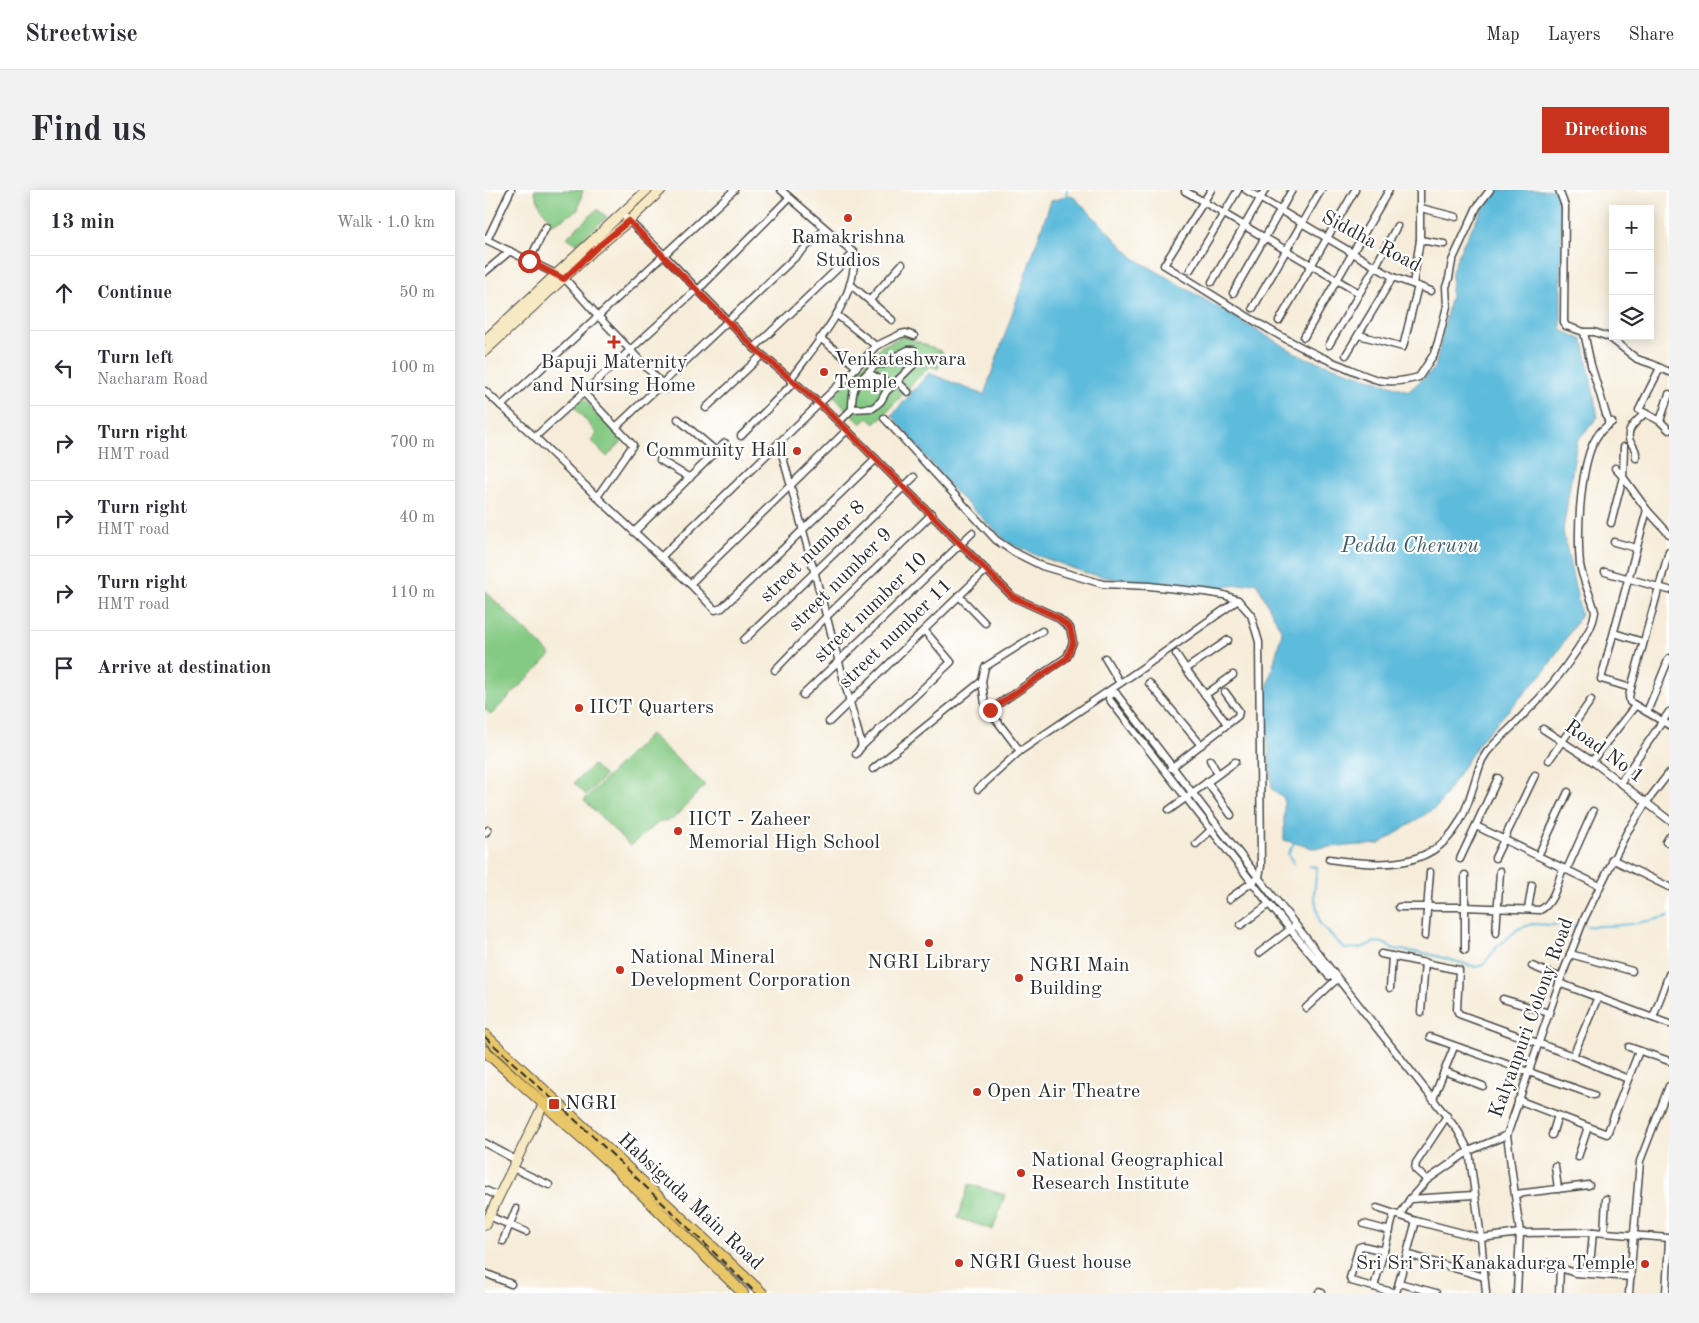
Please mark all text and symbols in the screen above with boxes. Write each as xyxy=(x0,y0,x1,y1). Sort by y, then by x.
text: Streetwise xyxy=(25,23,138,47)
text: Map xyxy=(1486,26,1520,44)
text: Layers xyxy=(1548,26,1600,44)
text: Share xyxy=(1628,26,1674,44)
button: Directions xyxy=(1542,107,1669,153)
text: Find us xyxy=(30,113,146,148)
map controls xyxy=(1609,205,1654,340)
button: + xyxy=(1609,205,1654,250)
street label: Siddha Road xyxy=(1318,207,1424,277)
text: 13 min xyxy=(50,212,115,233)
marker: Ramakrishna Studios xyxy=(842,212,854,224)
text: Walk · 1.0 km xyxy=(337,215,435,231)
place label: Ramakrishna Studios xyxy=(791,228,905,271)
route start xyxy=(518,250,541,273)
button: − xyxy=(1609,250,1654,295)
icon: ahead xyxy=(50,279,78,307)
text: Continue xyxy=(97,284,172,303)
text: 50 m xyxy=(399,285,435,301)
button: layers xyxy=(1609,295,1654,340)
marker: Bapuji Maternity and Nursing Home xyxy=(607,335,621,349)
text: Turn left xyxy=(97,349,174,368)
place label: Venkateshwara Temple xyxy=(834,350,967,393)
place label: Bapuji Maternity and Nursing Home xyxy=(532,353,696,396)
icon: left xyxy=(50,354,78,382)
text: 100 m xyxy=(390,360,435,376)
marker: Venkateshwara Temple xyxy=(818,366,830,378)
text: Nacharam Road xyxy=(97,372,208,388)
text: Turn right xyxy=(97,424,187,443)
icon: right xyxy=(50,429,78,457)
text: 700 m xyxy=(390,435,435,451)
place label: Community Hall xyxy=(645,441,787,461)
marker: Community Hall xyxy=(791,445,803,457)
text: HMT road xyxy=(97,447,170,463)
street label: street number 8 xyxy=(757,497,869,607)
text: Turn right xyxy=(97,499,187,518)
icon: right xyxy=(50,504,78,532)
text: 40 m xyxy=(399,510,435,526)
text: HMT road xyxy=(97,522,170,538)
street label: street number 9 xyxy=(785,524,897,636)
water label: Pedda Cheruvu xyxy=(1340,536,1479,557)
street label: street number 10 xyxy=(811,549,931,667)
text: Turn right xyxy=(97,574,187,593)
street label: street number 11 xyxy=(836,575,956,693)
icon: right xyxy=(50,579,78,607)
text: 110 m xyxy=(390,585,435,601)
text: HMT road xyxy=(97,597,170,613)
icon: arrive xyxy=(50,654,78,682)
text: Arrive at destination xyxy=(97,659,271,678)
place label: IICT Quarters xyxy=(589,698,714,718)
route end xyxy=(979,699,1002,722)
marker: IICT Quarters xyxy=(573,702,585,714)
street label: Road No 1 xyxy=(1561,717,1647,787)
place label: IICT - Zaheer Memorial High School xyxy=(688,810,880,853)
marker: IICT - Zaheer Memorial High School xyxy=(672,825,684,837)
street label: Kalyanpuri Colony Road xyxy=(1486,915,1578,1121)
marker: NGRI Library xyxy=(923,937,935,949)
place label: National Mineral Development Corporation xyxy=(630,948,851,991)
place label: NGRI Library xyxy=(867,953,991,973)
place label: NGRI Main Building xyxy=(1029,956,1130,999)
marker: National Mineral Development Corporation xyxy=(614,964,626,976)
marker: NGRI Main Building xyxy=(1013,972,1025,984)
place label: Open Air Theatre xyxy=(987,1082,1140,1102)
marker: Open Air Theatre xyxy=(971,1086,983,1098)
place label: NGRI xyxy=(565,1094,617,1114)
marker: NGRI xyxy=(547,1097,561,1111)
street label: Habsiguda Main Road xyxy=(614,1130,766,1274)
place label: National Geographical Research Institute xyxy=(1031,1151,1223,1194)
marker: National Geographical Research Institute xyxy=(1015,1167,1027,1179)
place label: NGRI Guest house xyxy=(969,1253,1132,1273)
place label: Sri Sri Sri Kanakadurga Temple xyxy=(1356,1254,1635,1274)
marker: NGRI Guest house xyxy=(953,1257,965,1269)
marker: Sri Sri Sri Kanakadurga Temple xyxy=(1639,1258,1651,1270)

